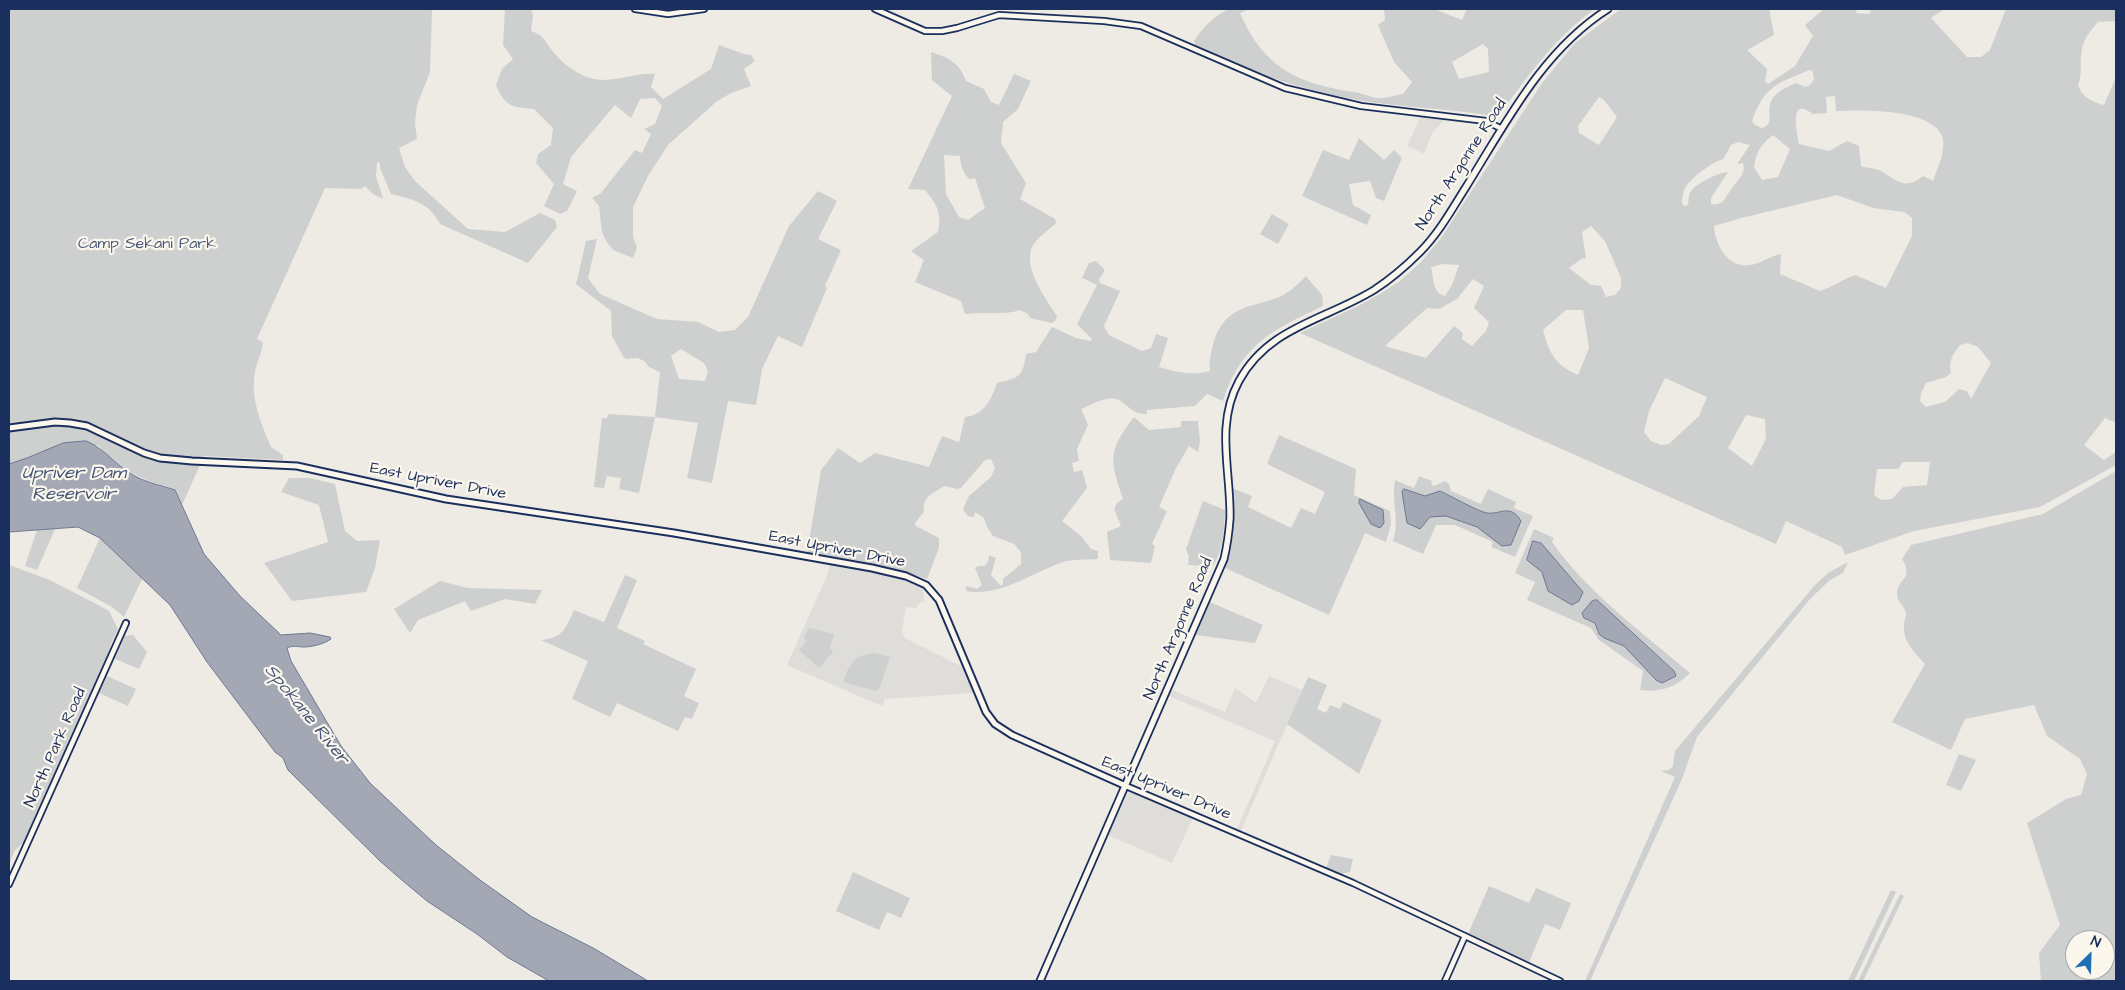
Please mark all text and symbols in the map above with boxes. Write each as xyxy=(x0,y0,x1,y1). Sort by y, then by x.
street label: North Argonne Road xyxy=(1412,96,1512,234)
park label: Camp Sekani Park xyxy=(78,235,216,255)
street label: East Upriver Drive xyxy=(368,459,508,505)
water label: Upriver Dam Reservoir xyxy=(22,463,126,506)
street label: East Upriver Drive xyxy=(767,527,907,573)
street label: North Argonne Road xyxy=(1140,555,1218,703)
water label: Spokane River xyxy=(259,661,353,769)
street label: North Park Road xyxy=(21,685,91,811)
street label: East Upriver Drive xyxy=(1099,753,1233,825)
north arrow xyxy=(2065,930,2115,980)
text: N xyxy=(2088,931,2104,953)

